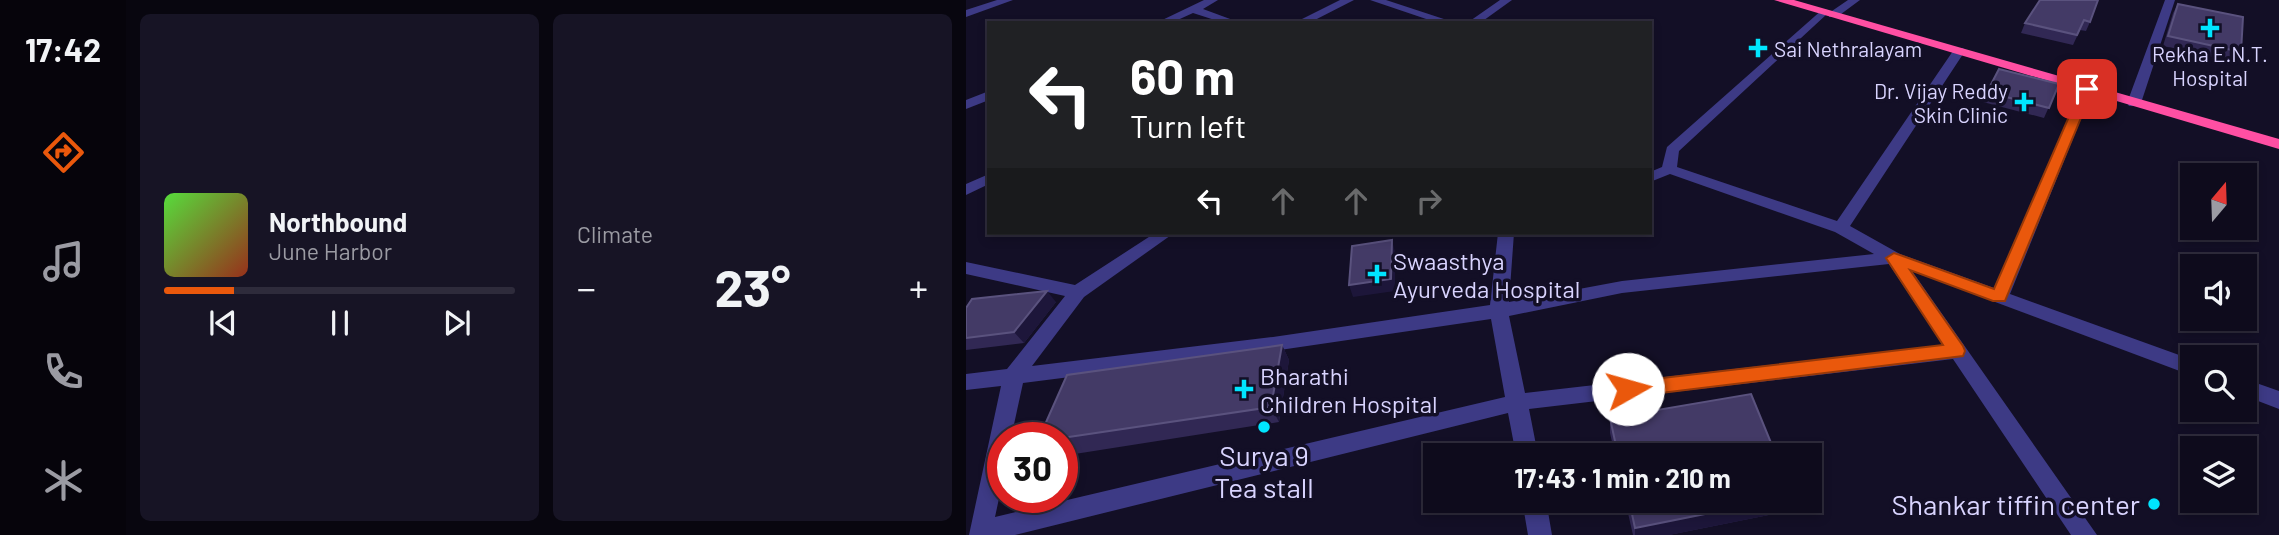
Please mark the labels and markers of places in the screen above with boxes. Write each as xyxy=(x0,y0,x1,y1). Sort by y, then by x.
marker: Rekha E.N.T. Hospital xyxy=(2200,18,2220,38)
place label: Sai Nethralayam xyxy=(1774,36,1922,61)
marker: Sai Nethralayam xyxy=(1748,38,1768,58)
place label: Rekha E.N.T. Hospital xyxy=(2152,41,2268,90)
pin xyxy=(2057,59,2117,119)
place label: Dr. Vijay Reddy Skin Clinic xyxy=(1874,78,2008,127)
marker: Dr. Vijay Reddy Skin Clinic xyxy=(2014,92,2034,112)
place label: Swaasthya Ayurveda Hospital xyxy=(1393,246,1580,303)
marker: Swaasthya Ayurveda Hospital xyxy=(1367,264,1387,284)
place label: Bharathi Children Hospital xyxy=(1260,361,1438,418)
marker: Bharathi Children Hospital xyxy=(1234,379,1254,399)
marker: Surya 9 Tea stall xyxy=(1256,419,1272,435)
place label: Surya 9 Tea stall xyxy=(1214,438,1314,504)
place label: Shankar tiffin center xyxy=(1892,487,2140,521)
marker: Shankar tiffin center xyxy=(2146,496,2162,512)

